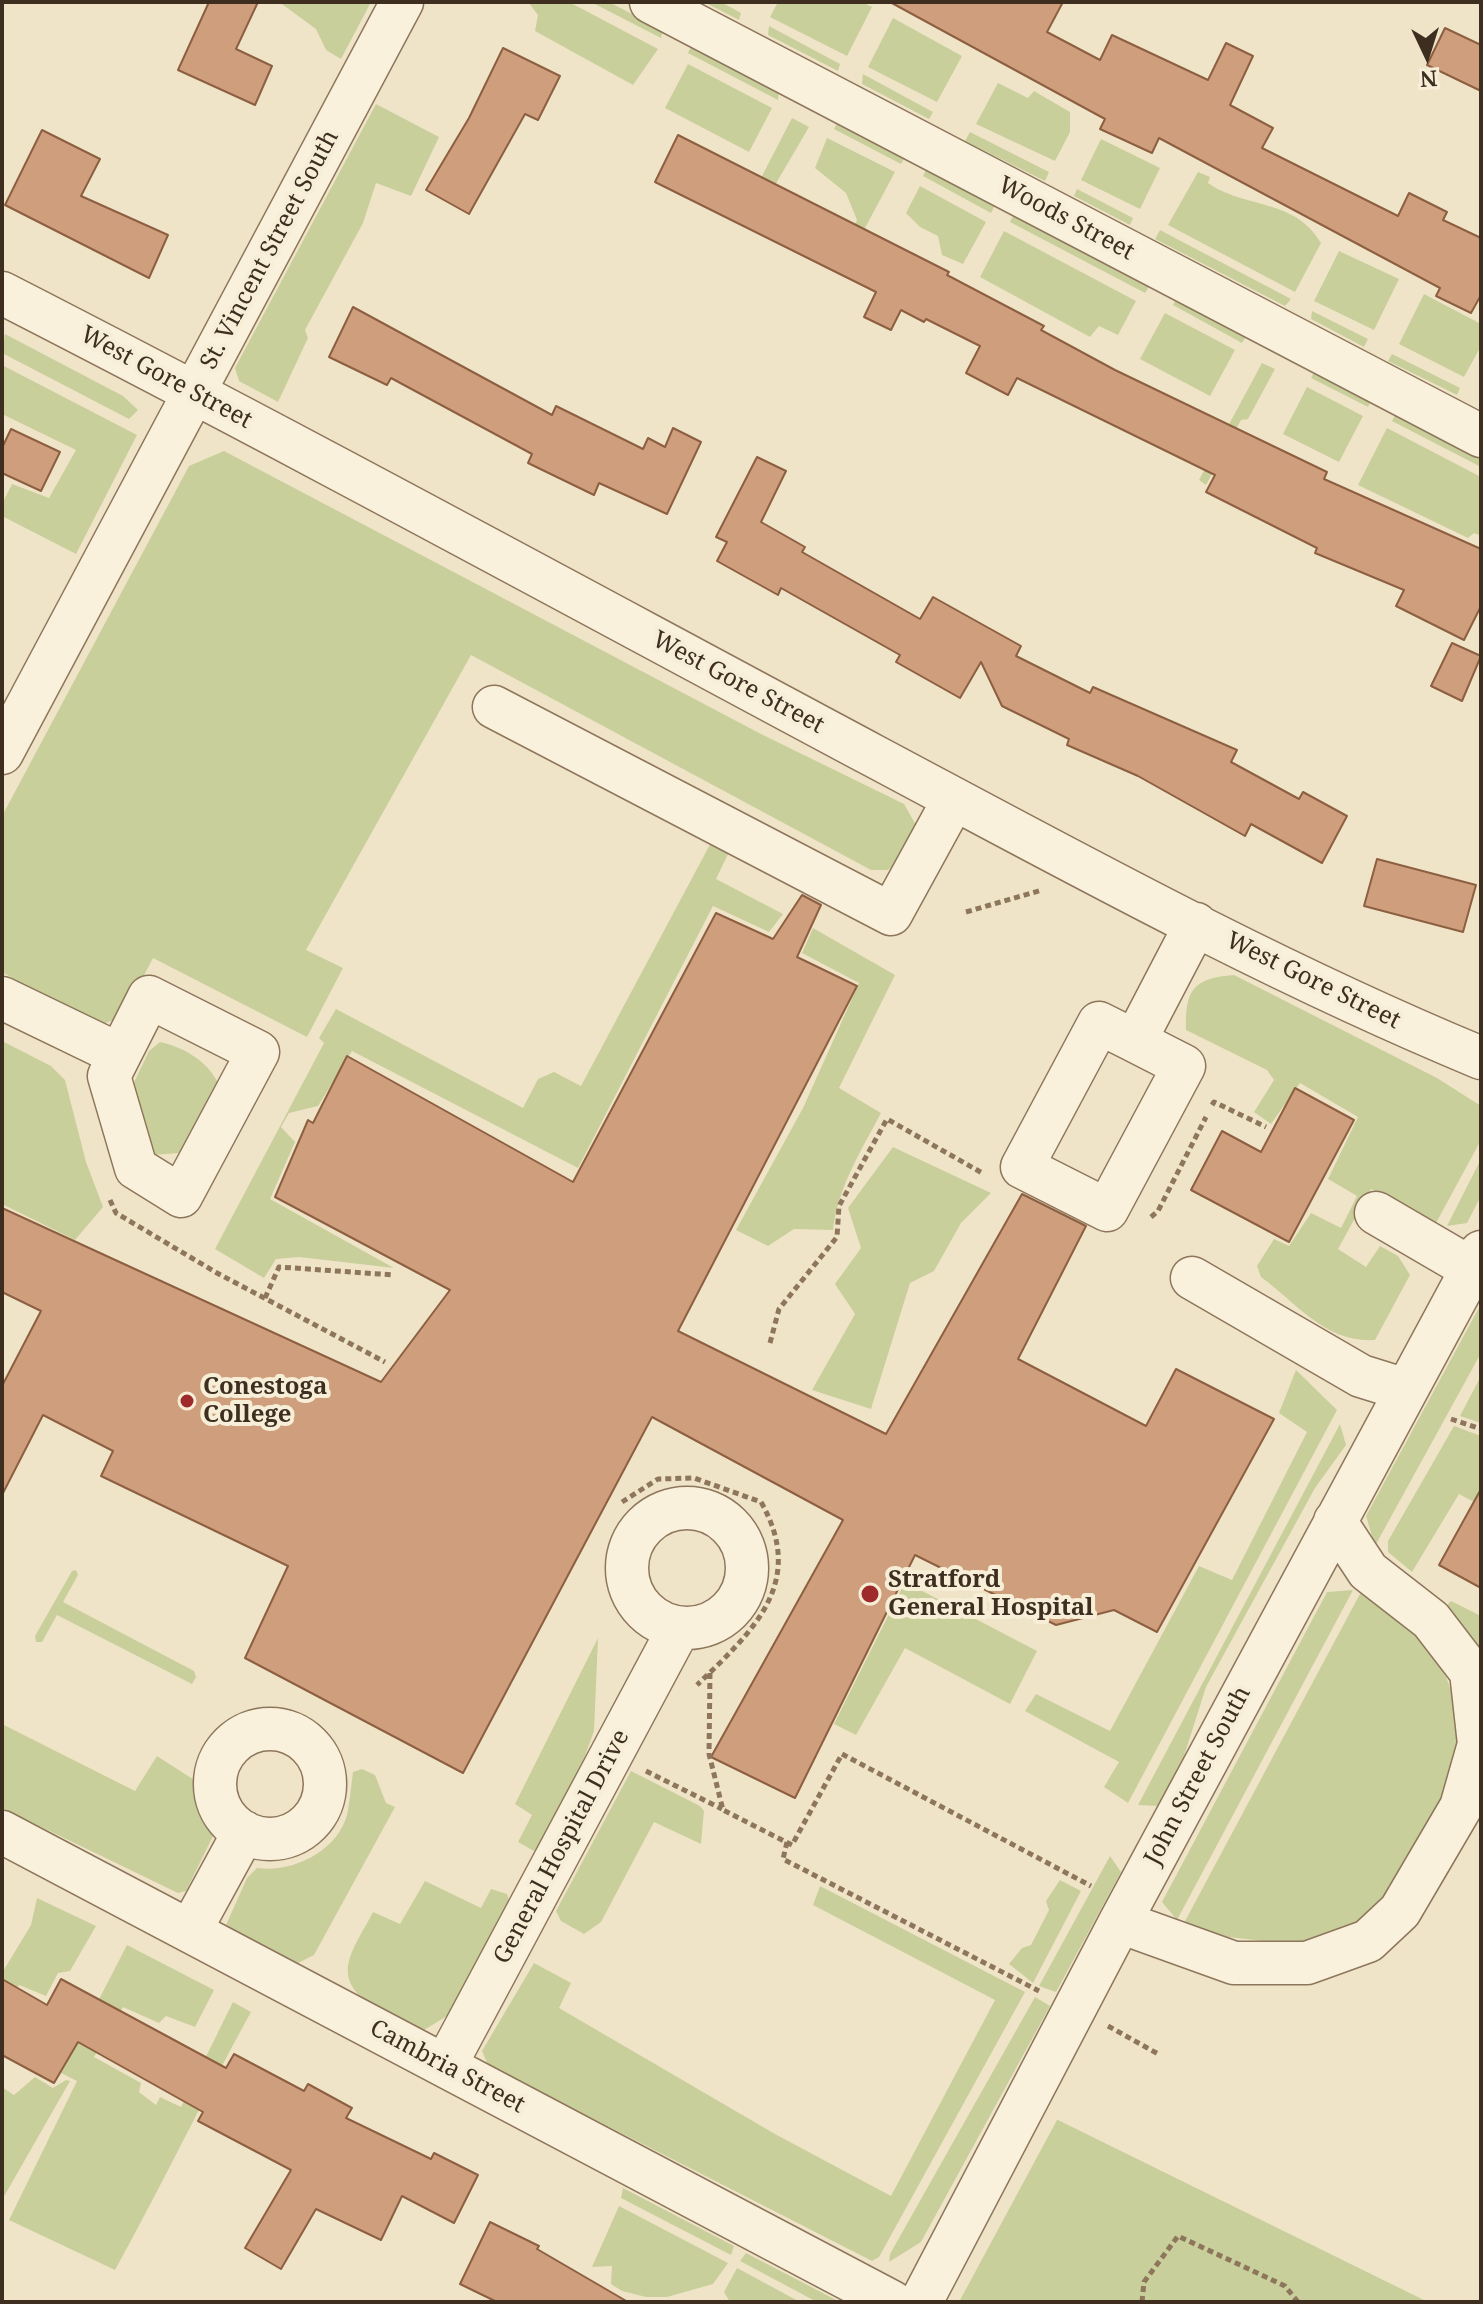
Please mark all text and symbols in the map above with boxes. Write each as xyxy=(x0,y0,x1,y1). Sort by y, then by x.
north arrow xyxy=(1387,16,1467,96)
text: N xyxy=(1419,64,1438,96)
street label: St. Vincent Street South xyxy=(195,125,345,375)
street label: Woods Street xyxy=(993,171,1139,267)
street label: West Gore Street xyxy=(75,321,257,435)
street label: West Gore Street xyxy=(647,626,829,740)
street label: West Gore Street xyxy=(1221,926,1405,1036)
place label: Conestoga College xyxy=(203,1373,327,1429)
marker: Conestoga College xyxy=(178,1392,196,1410)
place label: Stratford General Hospital xyxy=(888,1566,1094,1622)
marker: Stratford General Hospital xyxy=(859,1583,881,1605)
street label: John Street South xyxy=(1139,1682,1257,1870)
street label: General Hospital Drive xyxy=(488,1725,636,1969)
street label: Cambria Street xyxy=(365,2014,529,2120)

